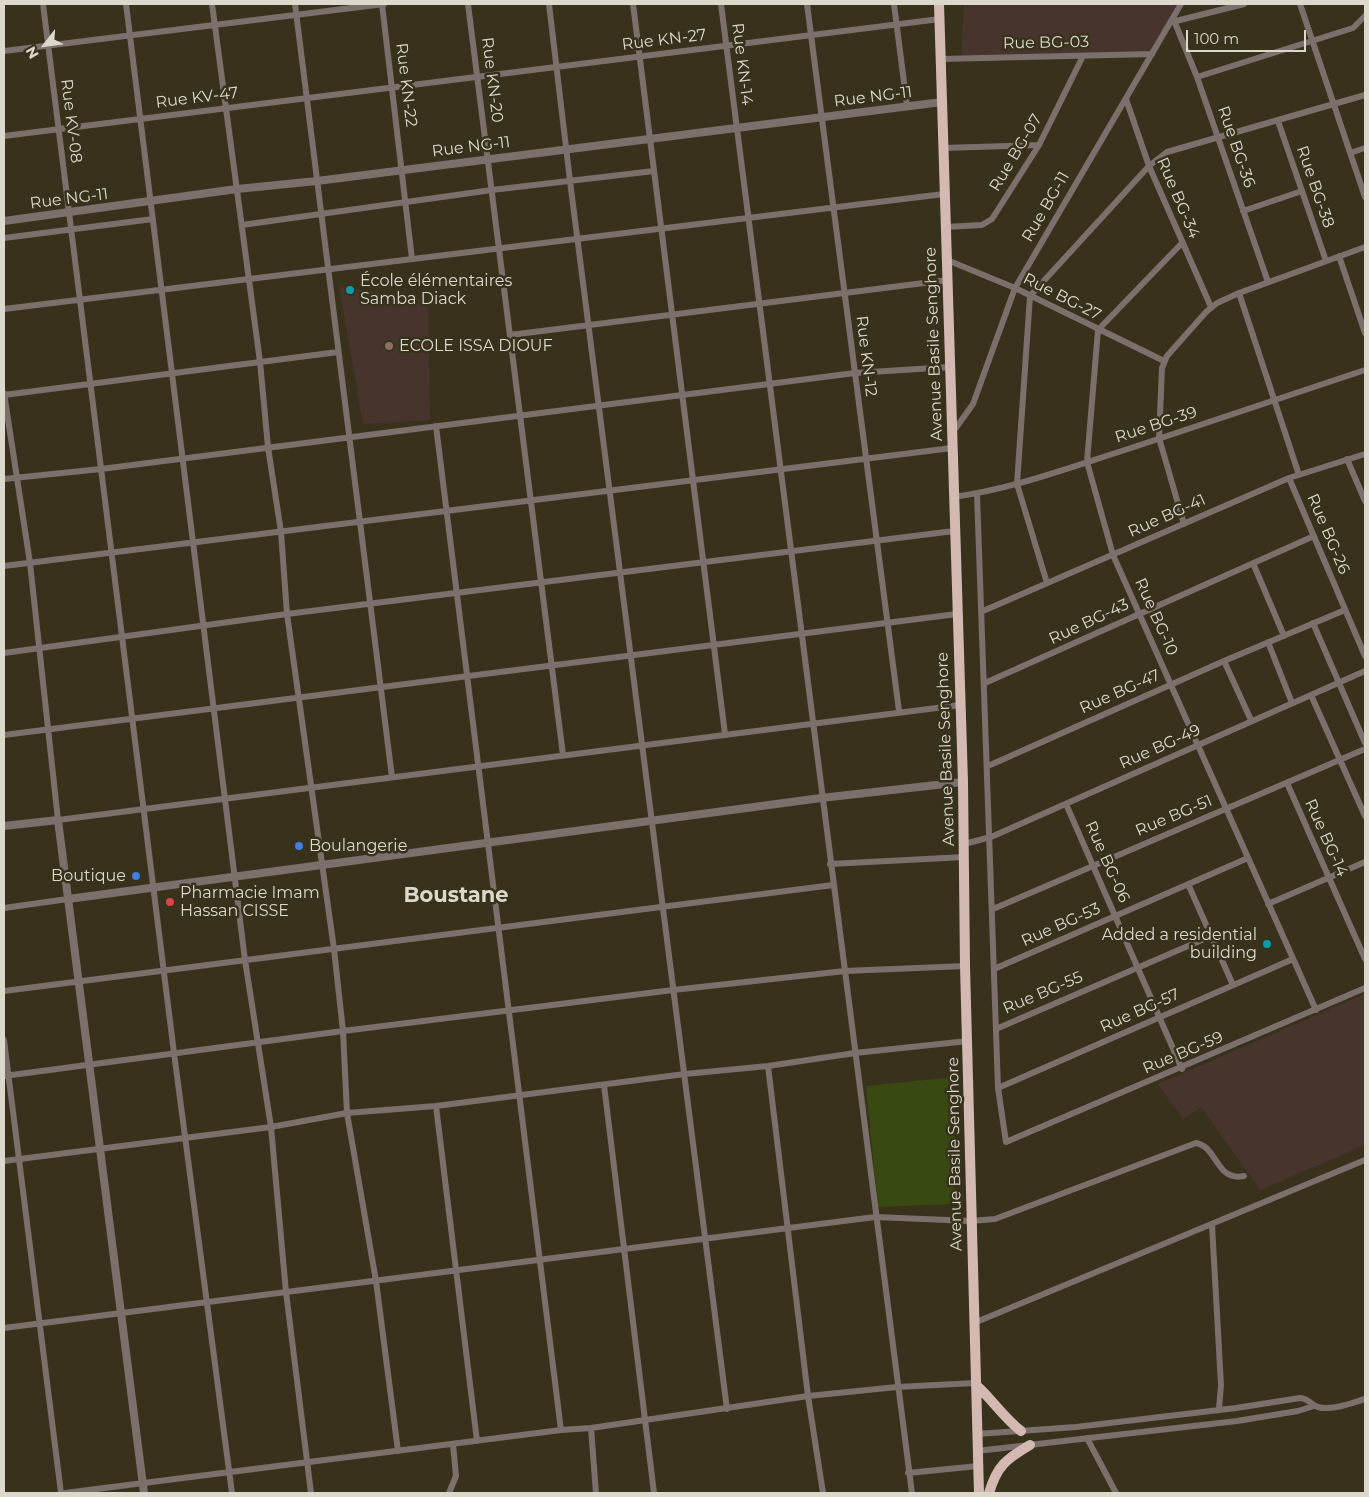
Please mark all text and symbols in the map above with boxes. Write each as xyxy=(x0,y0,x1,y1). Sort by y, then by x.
north arrow xyxy=(20,20,70,70)
scale bar xyxy=(1189,20,1309,52)
street label: Rue KN-14 xyxy=(727,22,757,106)
street label: Rue KN-27 xyxy=(621,25,707,55)
text: 100 m xyxy=(1194,29,1239,48)
street label: Rue BG-03 xyxy=(1003,33,1089,53)
street label: Rue KN-20 xyxy=(477,36,507,124)
street label: Rue KN-22 xyxy=(391,42,421,128)
text: N xyxy=(21,43,43,62)
street label: Rue KV-08 xyxy=(56,78,86,164)
street label: Rue KV-47 xyxy=(155,83,239,113)
street label: Rue NG-11 xyxy=(833,83,913,111)
street label: Rue BG-36 xyxy=(1213,104,1259,190)
street label: Rue BG-07 xyxy=(985,111,1047,195)
street label: Rue NG-11 xyxy=(431,133,511,161)
street label: Rue BG-38 xyxy=(1292,143,1338,231)
street label: Rue BG-34 xyxy=(1152,155,1204,241)
street label: Rue BG-11 xyxy=(1018,168,1074,246)
street label: Rue NG-11 xyxy=(29,185,109,213)
street label: Avenue Basile Senghore xyxy=(921,247,947,441)
street label: Rue BG-27 xyxy=(1020,269,1104,325)
place label: École élémentaires Samba Diack xyxy=(360,271,512,309)
marker: École élémentaires Samba Diack xyxy=(344,284,356,296)
street label: Rue KN-12 xyxy=(852,315,880,397)
place label: ECOLE ISSA DIOUF xyxy=(399,336,553,356)
marker: ECOLE ISSA DIOUF xyxy=(383,340,395,352)
street label: Rue BG-39 xyxy=(1113,403,1199,447)
street label: Rue BG-41 xyxy=(1125,490,1209,542)
street label: Rue BG-26 xyxy=(1302,491,1354,577)
street label: Rue BG-10 xyxy=(1130,575,1182,659)
street label: Rue BG-43 xyxy=(1046,595,1132,649)
street label: Avenue Basile Senghore xyxy=(933,652,959,846)
street label: Rue BG-47 xyxy=(1077,666,1163,718)
street label: Rue BG-49 xyxy=(1116,721,1204,773)
street label: Rue BG-51 xyxy=(1133,791,1215,841)
street label: Rue BG-14 xyxy=(1300,796,1352,880)
street label: Rue BG-06 xyxy=(1081,818,1133,906)
place label: Boulangerie xyxy=(309,836,407,856)
marker: Boulangerie xyxy=(293,840,305,852)
place label: Boutique xyxy=(51,866,126,886)
marker: Boutique xyxy=(130,870,142,882)
place label: Pharmacie Imam Hassan CISSE xyxy=(180,883,320,921)
district label: Boustane xyxy=(404,883,508,909)
marker: Pharmacie Imam Hassan CISSE xyxy=(164,896,176,908)
street label: Rue BG-53 xyxy=(1018,899,1104,951)
place label: Added a residential building xyxy=(1102,925,1257,963)
marker: Added a residential building xyxy=(1261,938,1273,950)
street label: Rue BG-55 xyxy=(1000,968,1086,1018)
street label: Rue BG-57 xyxy=(1097,985,1183,1037)
street label: Rue BG-59 xyxy=(1140,1027,1226,1079)
street label: Avenue Basile Senghore xyxy=(944,1057,966,1251)

